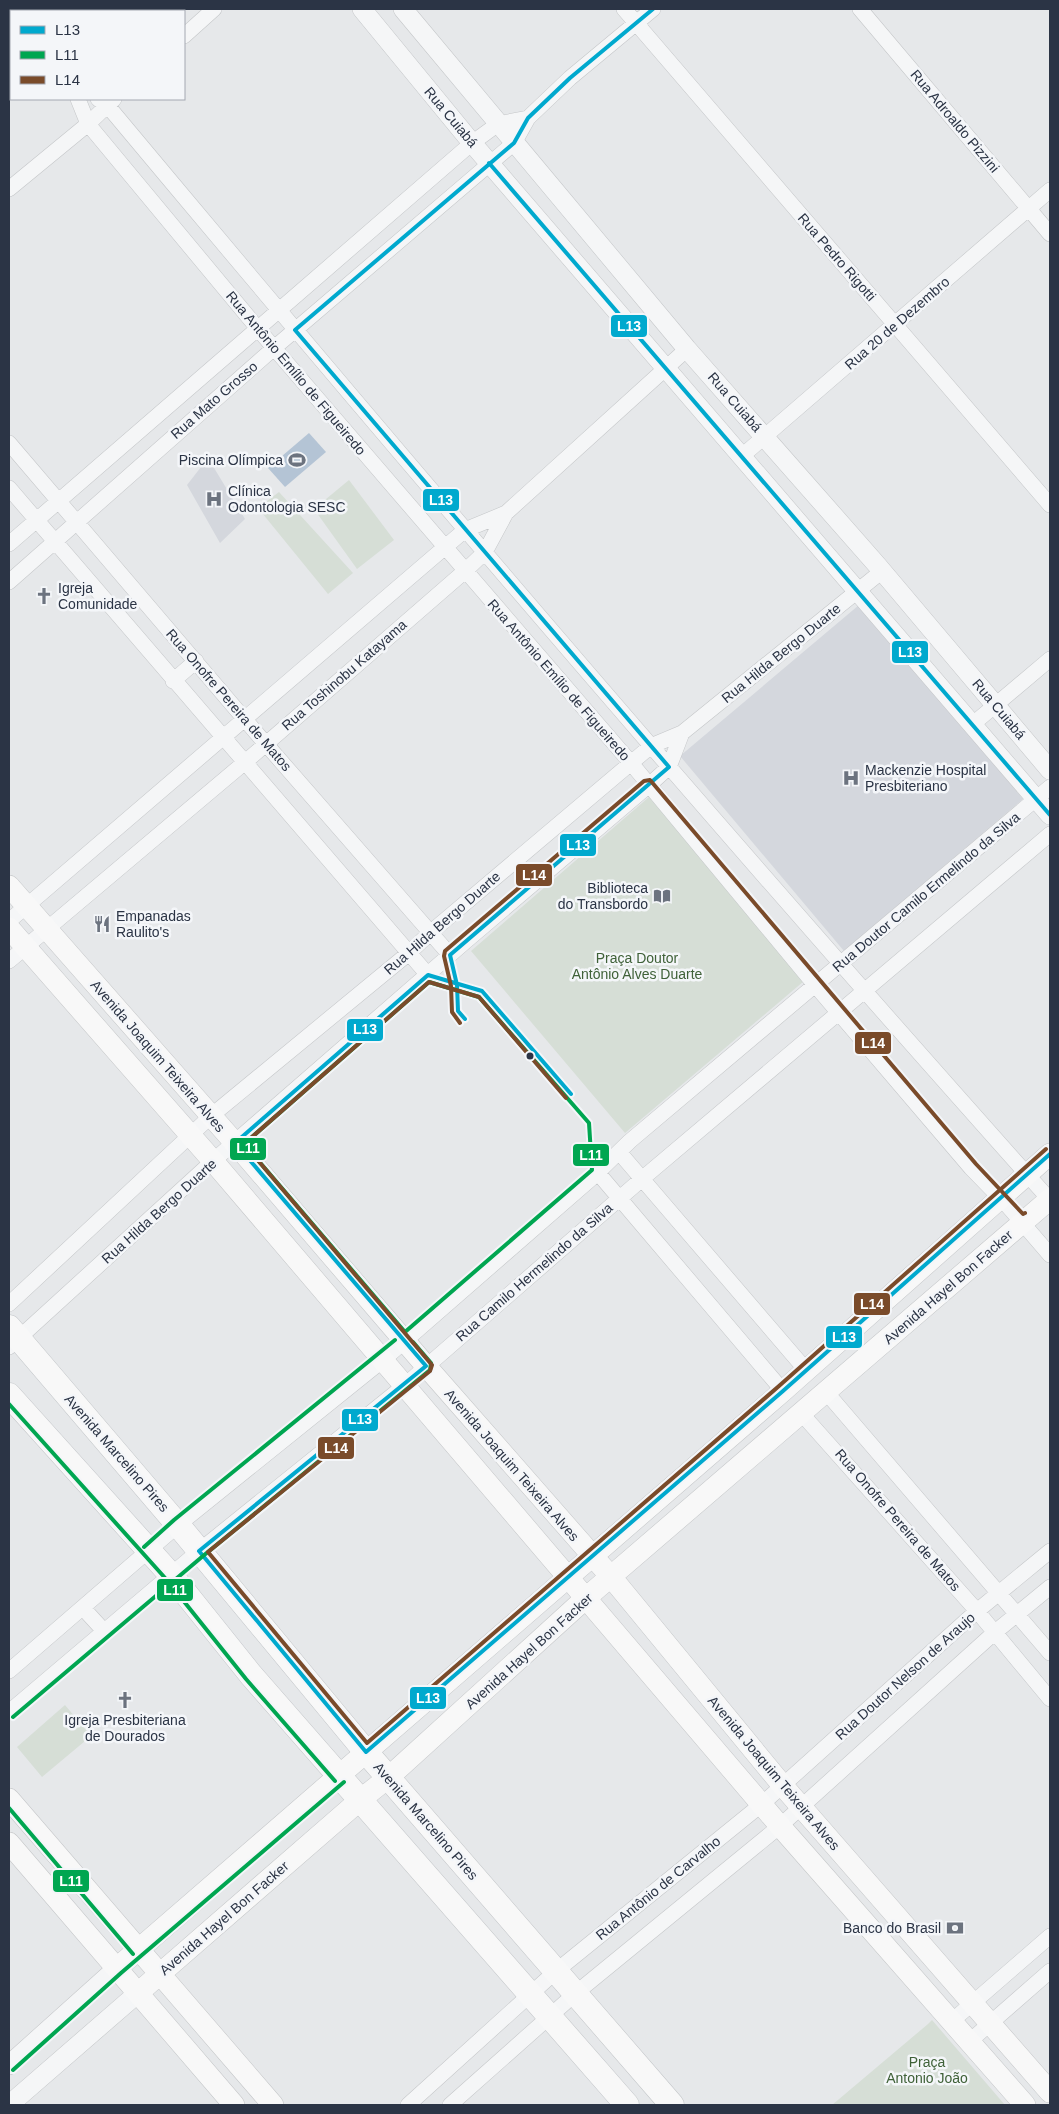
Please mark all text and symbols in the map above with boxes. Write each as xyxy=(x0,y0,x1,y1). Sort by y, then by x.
legend xyxy=(10,10,185,100)
text: L13 xyxy=(55,21,80,38)
text: L11 xyxy=(55,46,79,63)
street label: Rua Adroaldo Pizzini xyxy=(907,66,1003,176)
text: L14 xyxy=(55,71,80,88)
street label: Rua Cuiabá xyxy=(421,84,481,151)
street label: Rua Pedro Rigotti xyxy=(795,210,879,304)
street label: Rua 20 de Dezembro xyxy=(842,273,953,373)
street label: Rua Antônio Emílio de Figueiredo xyxy=(223,288,369,458)
line badge: L13 xyxy=(610,314,648,338)
text: L13 xyxy=(617,318,641,334)
street label: Rua Mato Grosso xyxy=(167,358,261,442)
street label: Rua Cuiabá xyxy=(705,369,765,435)
sports icon: Piscina Olímpica xyxy=(287,450,307,470)
place label: Piscina Olímpica xyxy=(179,452,283,468)
place label: Clínica Odontologia SESC xyxy=(228,483,346,515)
line badge: L13 xyxy=(422,488,460,512)
hospital icon: Clínica Odontologia SESC xyxy=(204,489,224,509)
text: L13 xyxy=(429,492,453,508)
place label: Igreja Comunidade xyxy=(58,580,138,612)
church icon: Igreja Comunidade xyxy=(34,586,54,606)
street label: Rua Antônio Emílio de Figueiredo xyxy=(485,596,634,764)
street label: Rua Hilda Bergo Duarte xyxy=(718,600,844,706)
street label: Rua Toshinobu Katayama xyxy=(278,616,410,734)
street label: Rua Onofre Pereira de Matos xyxy=(163,626,295,774)
line badge: L13 xyxy=(891,640,929,664)
text: L13 xyxy=(898,644,922,660)
street label: Rua Cuiabá xyxy=(969,676,1029,743)
place label: Mackenzie Hospital Presbiteriano xyxy=(865,762,986,794)
hospital icon: Mackenzie Hospital Presbiteriano xyxy=(841,768,861,788)
street label: Rua Doutor Camilo Ermelindo da Silva xyxy=(829,809,1023,975)
line badge: L13 xyxy=(559,833,597,857)
text: L13 xyxy=(566,837,590,853)
line badge: L14 xyxy=(515,863,553,887)
text: L14 xyxy=(522,867,546,883)
street label: Rua Hilda Bergo Duarte xyxy=(381,868,503,978)
place label: Biblioteca do Transbordo xyxy=(558,880,648,912)
library icon: Biblioteca do Transbordo xyxy=(652,886,672,906)
place label: Empanadas Raulito's xyxy=(116,908,191,940)
restaurant icon: Empanadas Raulito's xyxy=(92,914,112,934)
park label: Praça Doutor Antônio Alves Duarte xyxy=(572,950,703,982)
street label: Avenida Joaquim Teixeira Alves xyxy=(88,977,228,1135)
line badge: L13 xyxy=(346,1018,384,1042)
text: L13 xyxy=(353,1021,377,1037)
line badge: L14 xyxy=(854,1031,892,1055)
text: L14 xyxy=(861,1035,885,1051)
unlabelled marker xyxy=(525,1051,535,1061)
line badge: L11 xyxy=(229,1137,267,1161)
text: L11 xyxy=(236,1140,260,1156)
line badge: L11 xyxy=(572,1143,610,1167)
text: L11 xyxy=(579,1147,603,1163)
street label: Rua Hilda Bergo Duarte xyxy=(98,1155,220,1267)
street label: Rua Camilo Hermelindo da Silva xyxy=(452,1199,616,1344)
street label: Avenida Hayel Bon Facker xyxy=(880,1226,1016,1347)
line badge: L14 xyxy=(853,1292,891,1316)
text: L14 xyxy=(860,1296,884,1312)
line badge: L13 xyxy=(825,1325,863,1349)
text: L13 xyxy=(832,1329,856,1345)
street label: Avenida Joaquim Teixeira Alves xyxy=(442,1386,582,1544)
street label: Avenida Marcelino Pires xyxy=(62,1391,172,1515)
line badge: L13 xyxy=(341,1408,379,1432)
text: L13 xyxy=(348,1411,372,1427)
line badge: L14 xyxy=(317,1436,355,1460)
text: L14 xyxy=(324,1440,348,1456)
street label: Rua Onofre Pereira de Matos xyxy=(832,1446,964,1594)
line badge: L11 xyxy=(156,1578,194,1602)
text: L11 xyxy=(163,1582,187,1598)
street label: Avenida Hayel Bon Facker xyxy=(462,1589,596,1712)
street label: Rua Doutor Nelson de Araujo xyxy=(832,1609,978,1743)
line badge: L13 xyxy=(409,1686,447,1710)
church icon: Igreja Presbiteriana de Dourados xyxy=(115,1690,135,1710)
text: L13 xyxy=(416,1690,440,1706)
street label: Avenida Joaquim Teixeira Alves xyxy=(705,1693,843,1853)
place label: Igreja Presbiteriana de Dourados xyxy=(64,1712,186,1744)
street label: Avenida Marcelino Pires xyxy=(371,1759,481,1883)
street label: Rua Antônio de Carvalho xyxy=(592,1833,724,1943)
street label: Avenida Hayel Bon Facker xyxy=(156,1857,292,1978)
line badge: L11 xyxy=(52,1869,90,1893)
text: L11 xyxy=(59,1873,83,1889)
bank icon: Banco do Brasil xyxy=(945,1918,965,1938)
place label: Banco do Brasil xyxy=(843,1920,941,1936)
park label: Praça Antonio João xyxy=(886,2054,968,2086)

